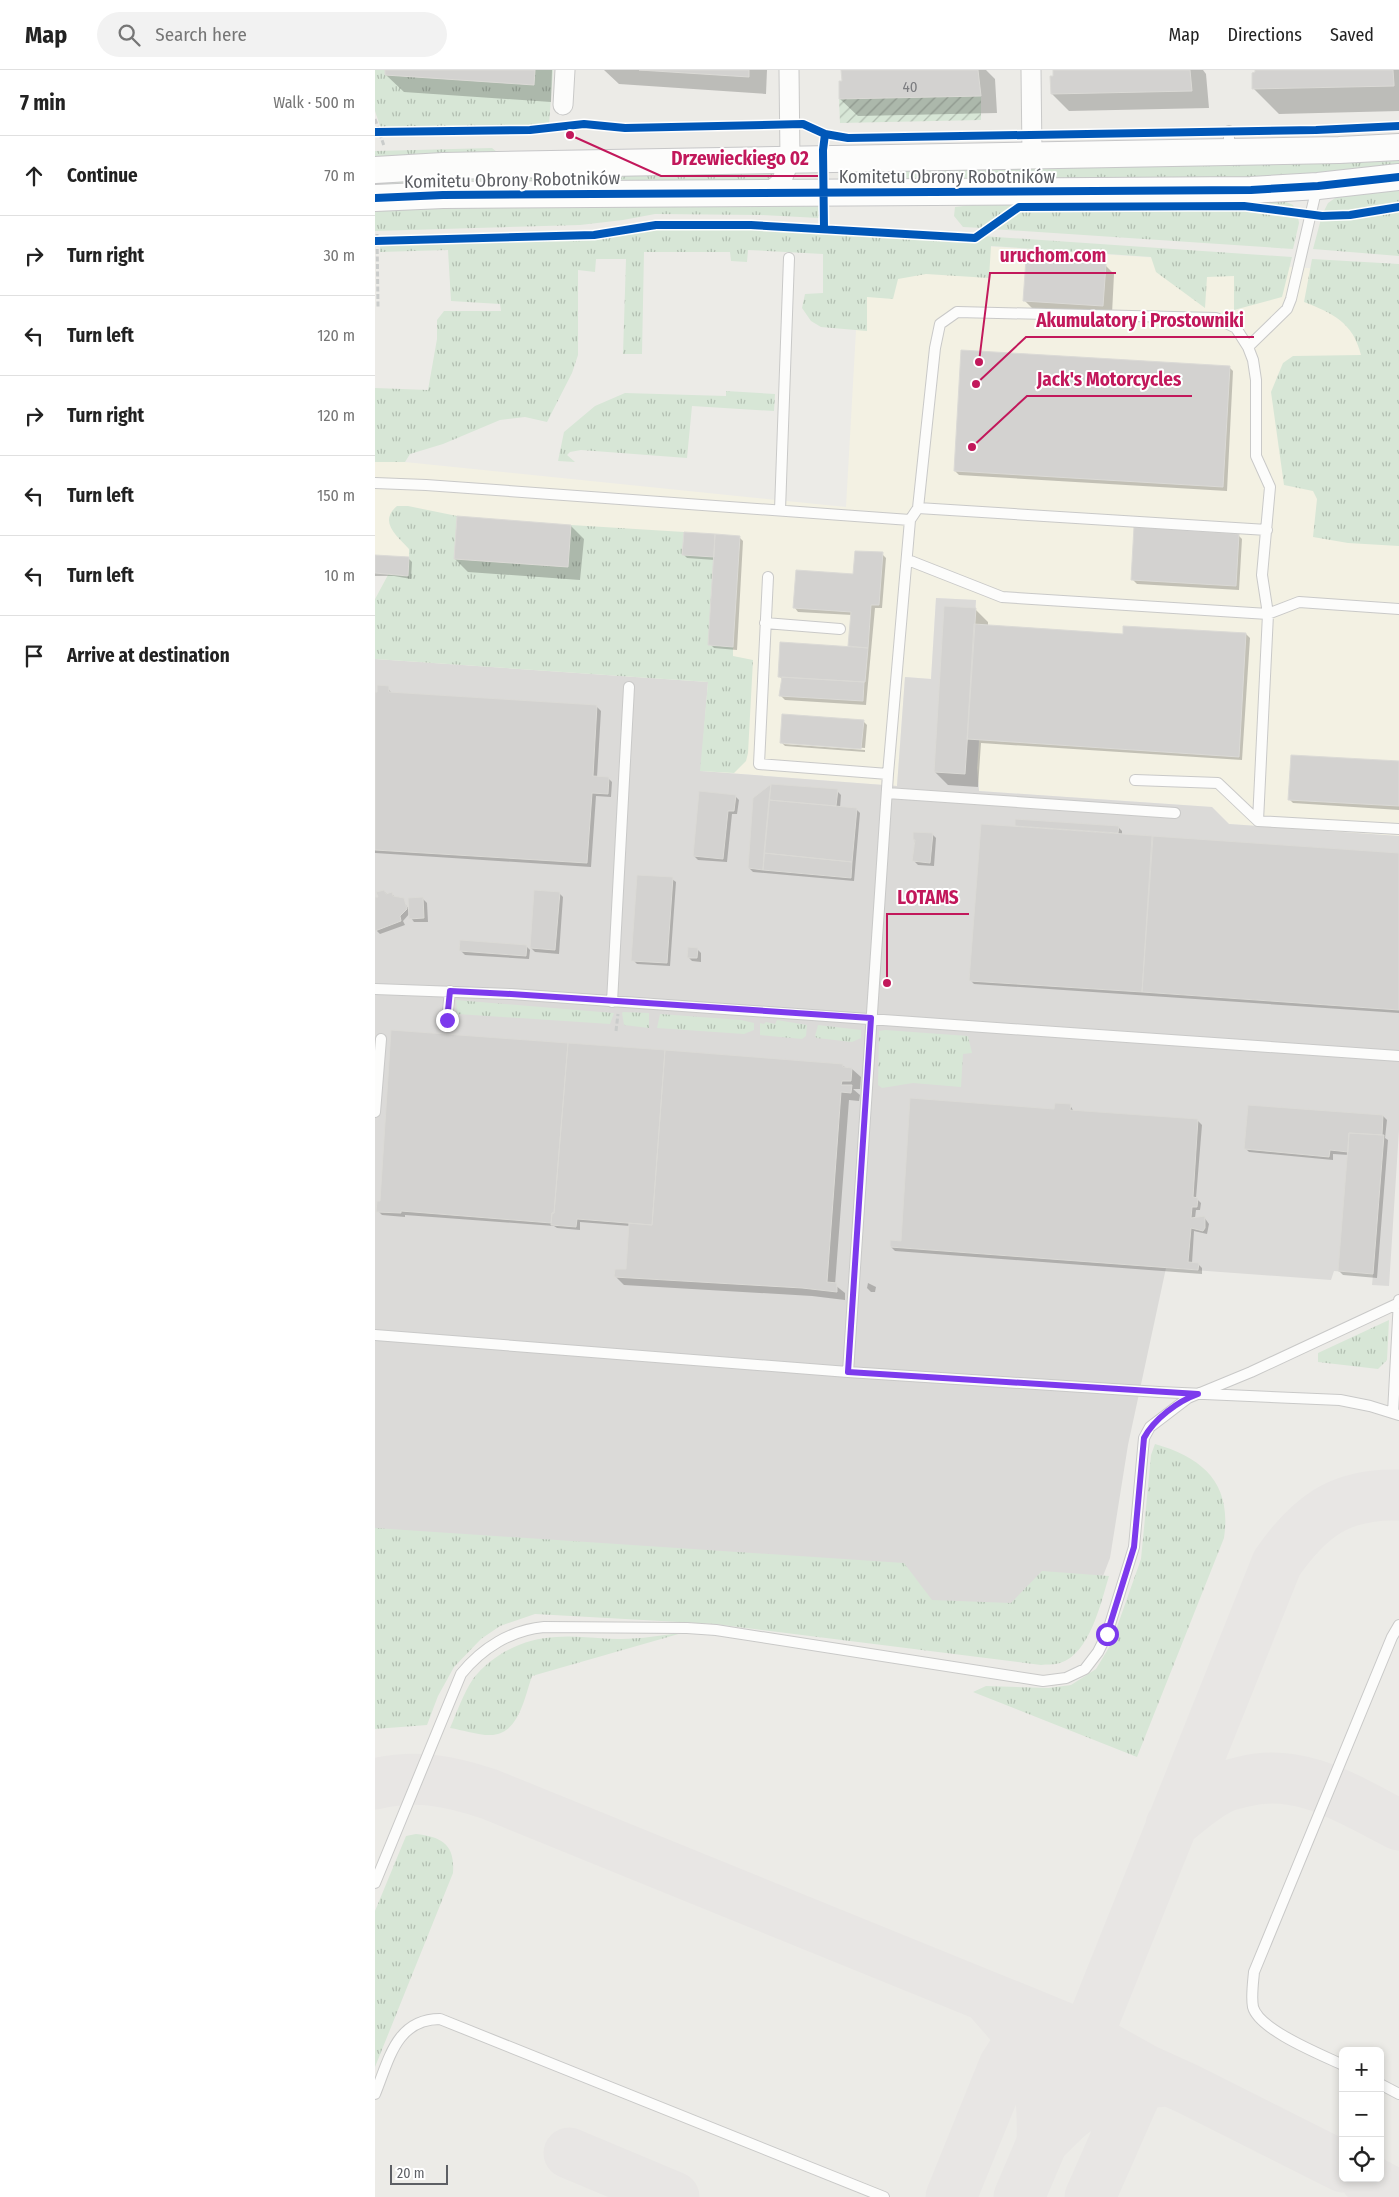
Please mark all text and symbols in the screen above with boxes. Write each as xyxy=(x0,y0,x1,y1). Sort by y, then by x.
search box xyxy=(97,12,447,57)
text: Map xyxy=(25,21,67,49)
icon: search xyxy=(115,21,143,49)
text: Search here xyxy=(155,23,247,46)
text: Map xyxy=(1168,24,1200,46)
text: Directions xyxy=(1228,24,1302,46)
text: Saved xyxy=(1330,24,1374,46)
house number: 40 xyxy=(902,78,918,96)
text: 7 min xyxy=(20,90,66,116)
text: Walk · 500 m xyxy=(273,93,355,112)
callout: Drzewieckiego 02 xyxy=(661,142,818,176)
text: Drzewieckiego 02 xyxy=(671,147,809,170)
icon: ahead xyxy=(20,162,48,190)
text: Continue xyxy=(67,164,138,187)
text: 70 m xyxy=(324,166,355,185)
street label: Komitetu Obrony Robotników xyxy=(839,166,1055,188)
street label: Komitetu Obrony Robotników xyxy=(404,167,621,193)
callout: uruchom.com xyxy=(990,239,1116,273)
icon: right xyxy=(20,242,48,270)
text: Turn right xyxy=(67,244,144,267)
text: uruchom.com xyxy=(1000,244,1106,267)
text: 30 m xyxy=(323,246,355,265)
callout: Akumulatory i Prostowniki xyxy=(1026,303,1254,337)
text: Akumulatory i Prostowniki xyxy=(1035,309,1244,332)
icon: left xyxy=(20,322,48,350)
text: Turn left xyxy=(67,324,134,347)
text: 120 m xyxy=(317,326,355,345)
callout: Jack's Motorcycles xyxy=(1027,362,1192,396)
text: Jack's Motorcycles xyxy=(1036,368,1182,391)
icon: right xyxy=(20,402,48,430)
text: Turn right xyxy=(67,404,144,427)
text: 120 m xyxy=(317,406,355,425)
icon: left xyxy=(20,482,48,510)
text: Turn left xyxy=(67,484,134,507)
text: 150 m xyxy=(317,486,355,505)
icon: left xyxy=(20,562,48,590)
text: Turn left xyxy=(67,564,134,587)
text: 10 m xyxy=(324,566,355,585)
icon: arrive xyxy=(20,642,48,670)
text: Arrive at destination xyxy=(67,644,230,667)
callout: LOTAMS xyxy=(887,880,969,914)
text: LOTAMS xyxy=(897,886,959,909)
route end xyxy=(436,1009,459,1032)
route start xyxy=(1096,1623,1119,1646)
map controls xyxy=(1339,2047,1384,2182)
button: + xyxy=(1339,2047,1384,2092)
button: − xyxy=(1339,2092,1384,2137)
button: locate xyxy=(1339,2137,1384,2182)
scale bar xyxy=(390,2162,447,2185)
text: 20 m xyxy=(397,2165,425,2182)

